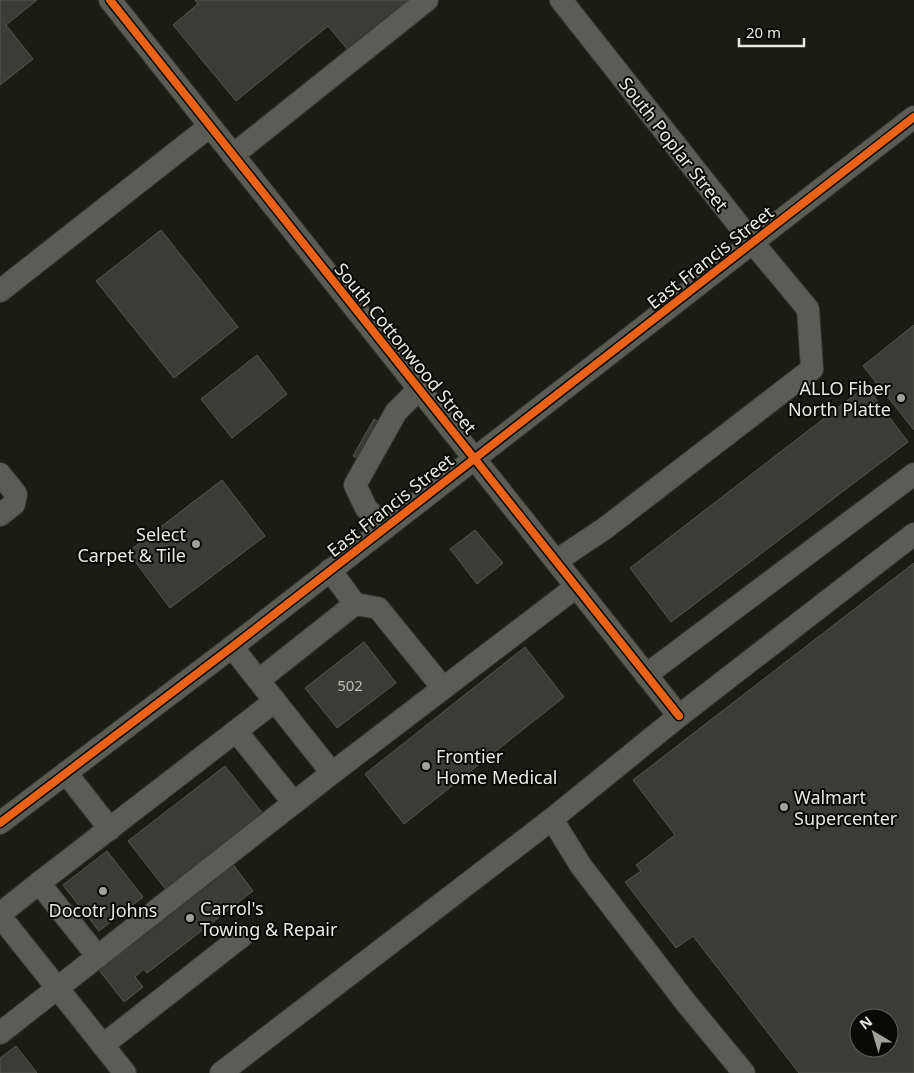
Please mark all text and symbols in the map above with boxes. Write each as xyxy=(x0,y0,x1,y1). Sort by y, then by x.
scale bar xyxy=(739,15,804,47)
text: 20 m xyxy=(746,22,781,42)
street label: South Poplar Street xyxy=(614,72,734,216)
street label: East Francis Street xyxy=(642,200,779,314)
street label: South Cottonwood Street xyxy=(330,258,483,439)
place label: ALLO Fiber North Platte xyxy=(788,376,892,421)
marker: ALLO Fiber North Platte xyxy=(895,392,907,404)
street label: East Francis Street xyxy=(322,448,459,562)
place label: Select Carpet & Tile xyxy=(77,522,187,567)
marker: Select Carpet & Tile xyxy=(190,538,202,550)
house number: 502 xyxy=(337,675,363,695)
place label: Frontier Home Medical xyxy=(436,744,557,789)
marker: Frontier Home Medical xyxy=(420,760,432,772)
place label: Walmart Supercenter xyxy=(794,785,898,830)
marker: Walmart Supercenter xyxy=(778,801,790,813)
marker: Docotr Johns xyxy=(97,885,109,897)
place label: Carrol's Towing & Repair xyxy=(200,896,338,941)
place label: Docotr Johns xyxy=(49,898,157,922)
marker: Carrol's Towing & Repair xyxy=(184,912,196,924)
north arrow xyxy=(849,1008,899,1058)
text: N xyxy=(855,1011,876,1033)

